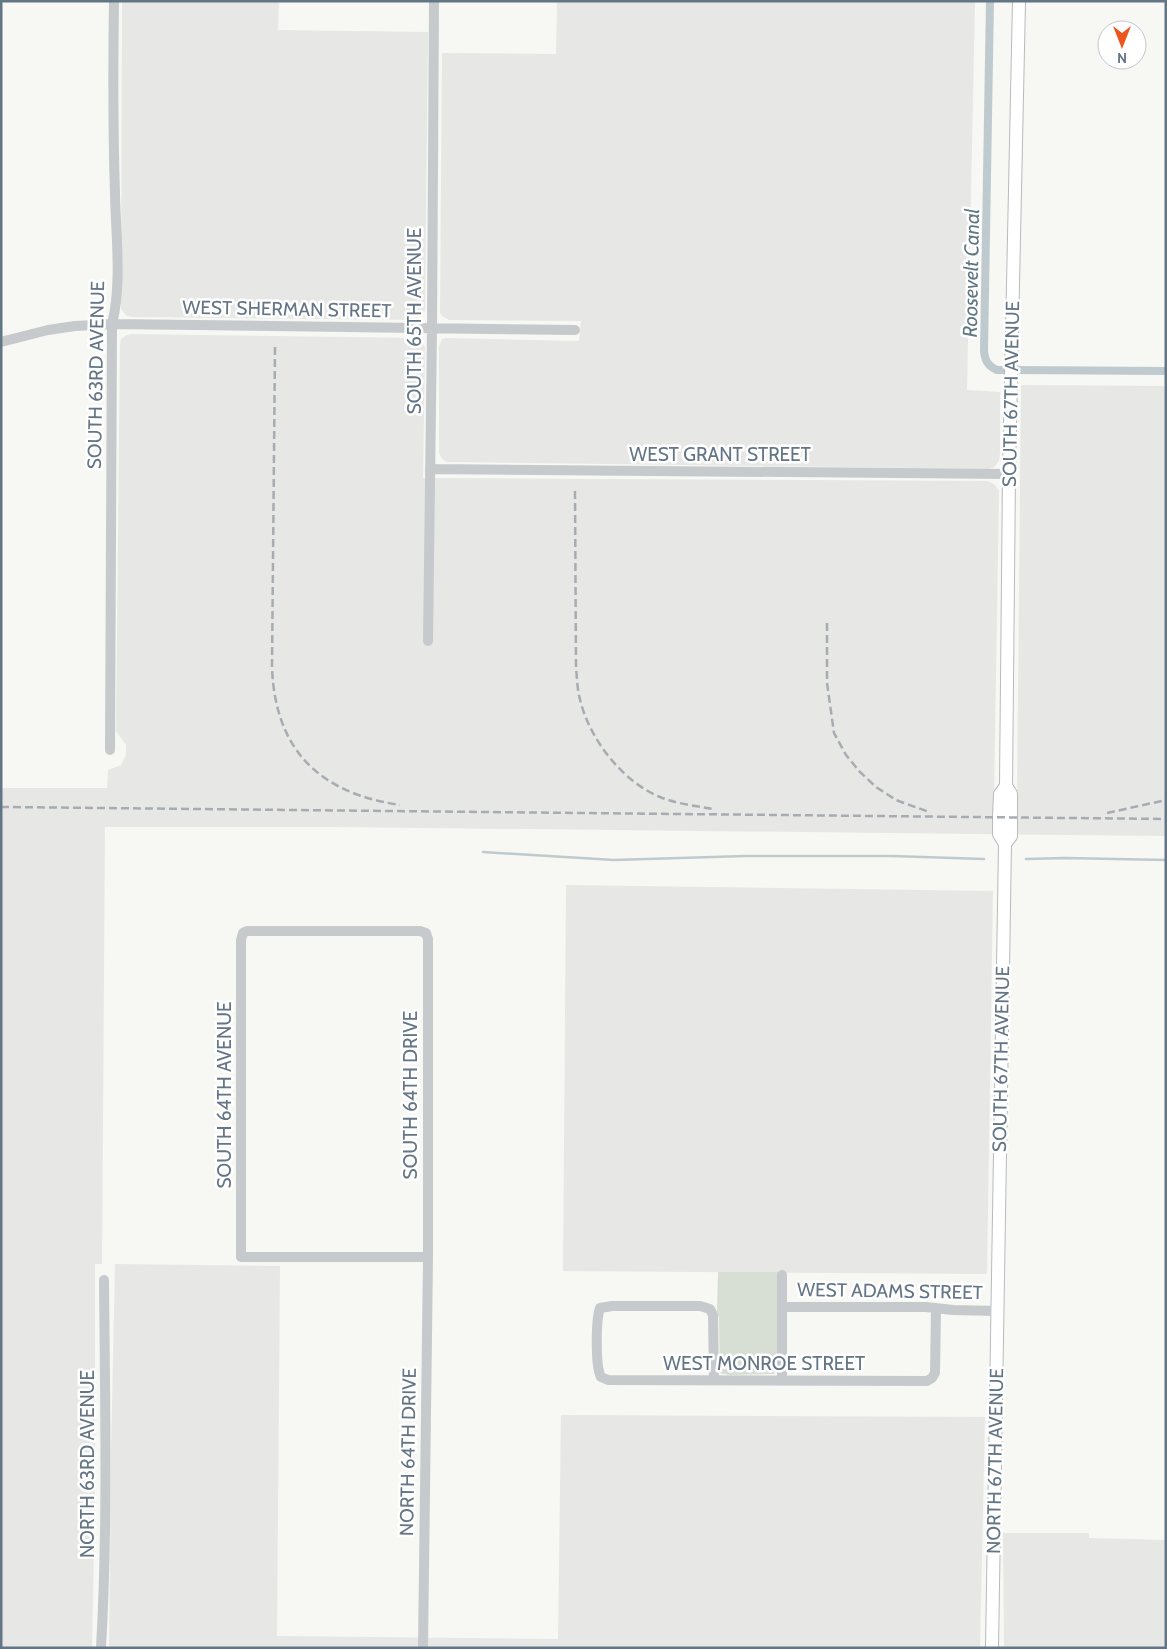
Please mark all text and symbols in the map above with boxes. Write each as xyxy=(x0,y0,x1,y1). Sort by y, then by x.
north arrow xyxy=(1097,20,1147,70)
text: N xyxy=(1117,49,1127,67)
water label: Roosevelt Canal xyxy=(958,208,984,338)
street label: SOUTH 65TH AVENUE xyxy=(403,228,426,414)
street label: SOUTH 63RD AVENUE xyxy=(83,281,109,469)
street label: WEST SHERMAN STREET xyxy=(182,296,392,322)
street label: SOUTH 67TH AVENUE xyxy=(998,301,1024,487)
street label: WEST GRANT STREET xyxy=(629,443,811,466)
street label: SOUTH 67TH AVENUE xyxy=(988,966,1014,1152)
street label: SOUTH 64TH AVENUE xyxy=(213,1001,236,1189)
street label: SOUTH 64TH DRIVE xyxy=(399,1011,422,1179)
street label: WEST ADAMS STREET xyxy=(797,1278,983,1304)
street label: WEST MONROE STREET xyxy=(663,1352,865,1375)
street label: NORTH 64TH DRIVE xyxy=(395,1368,421,1536)
street label: NORTH 67TH AVENUE xyxy=(982,1368,1008,1554)
street label: NORTH 63RD AVENUE xyxy=(76,1370,99,1558)

